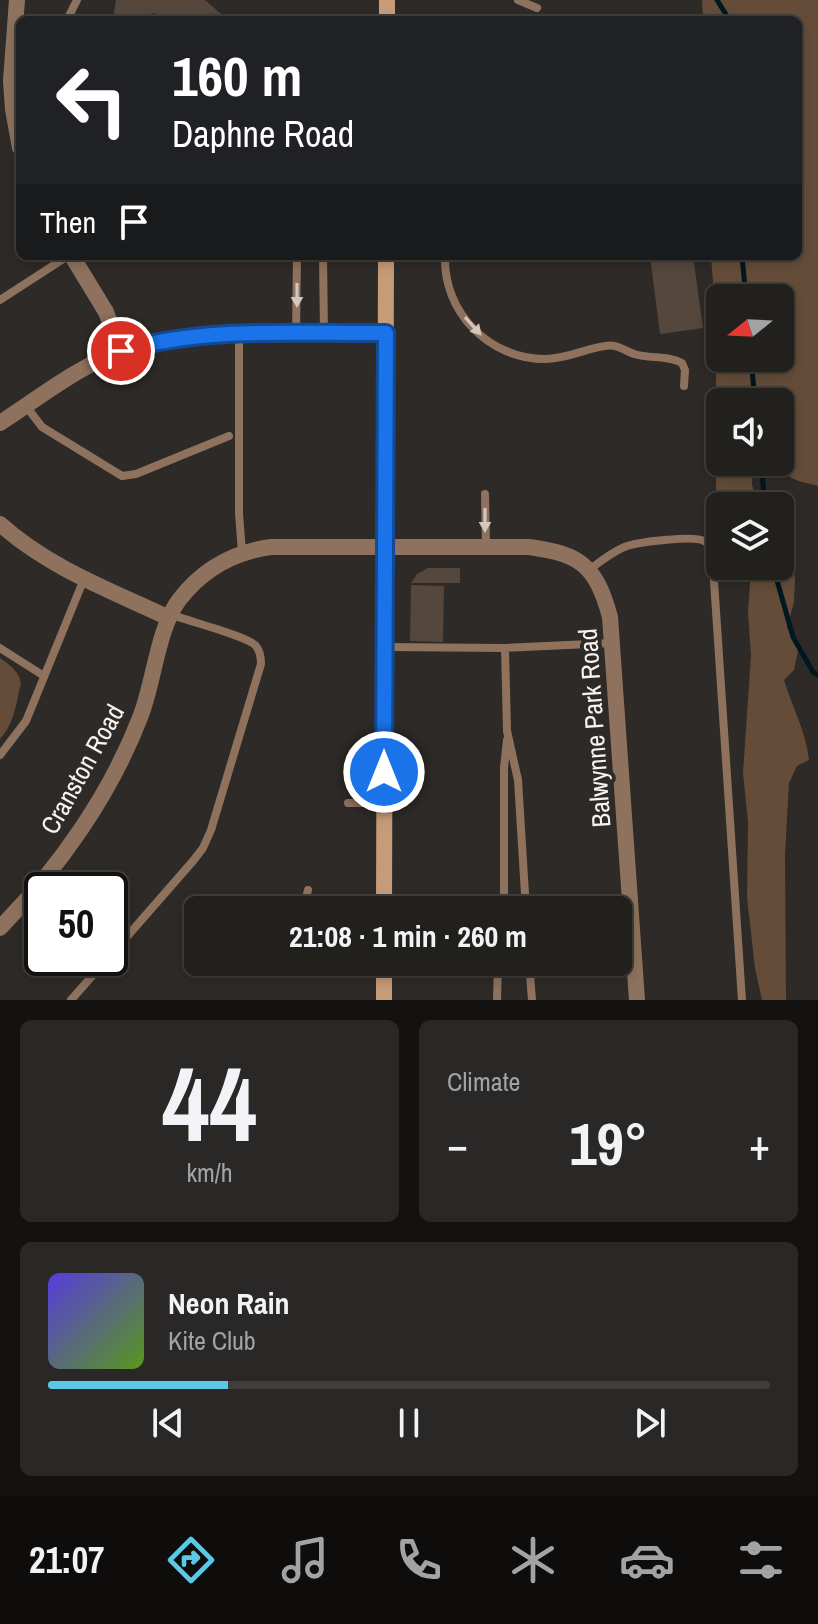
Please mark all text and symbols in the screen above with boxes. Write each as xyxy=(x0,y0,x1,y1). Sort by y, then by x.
text: 160 m xyxy=(172,38,302,113)
icon: left xyxy=(40,48,144,152)
text: Daphne Road xyxy=(172,110,354,158)
icon: arrive xyxy=(112,200,156,244)
text: Then xyxy=(40,202,96,242)
one-way arrow xyxy=(290,283,303,308)
north arrow xyxy=(706,284,794,372)
map controls xyxy=(706,284,794,580)
pin xyxy=(87,317,155,385)
one-way arrow xyxy=(463,317,481,336)
icon: arrive xyxy=(99,329,143,373)
button: sound xyxy=(706,388,794,476)
button: layers xyxy=(706,492,794,580)
one-way arrow xyxy=(479,508,491,533)
street label: Balwynne Park Road xyxy=(570,627,618,829)
street label: Cranston Road xyxy=(32,698,132,840)
position arrow xyxy=(342,730,426,814)
speed limit sign: 50 xyxy=(24,872,128,976)
text: 21:08 · 1 min · 260 m xyxy=(289,916,527,956)
text: 44 xyxy=(162,1033,257,1173)
text: Climate xyxy=(447,1064,520,1099)
text: 19° xyxy=(569,1103,648,1184)
text: − xyxy=(447,1114,468,1174)
text: + xyxy=(749,1114,770,1174)
text: km/h xyxy=(186,1155,233,1190)
text: Neon Rain xyxy=(168,1283,290,1323)
text: Kite Club xyxy=(168,1323,256,1358)
icon: previous xyxy=(146,1401,190,1445)
icon: pause xyxy=(387,1401,431,1445)
icon: next xyxy=(628,1401,672,1445)
icon: directions xyxy=(163,1532,219,1588)
icon: music xyxy=(277,1532,333,1588)
icon: phone xyxy=(391,1532,447,1588)
icon: climate xyxy=(505,1532,561,1588)
icon: car xyxy=(619,1532,675,1588)
icon: filters xyxy=(733,1532,789,1588)
text: 21:07 xyxy=(29,1536,105,1584)

